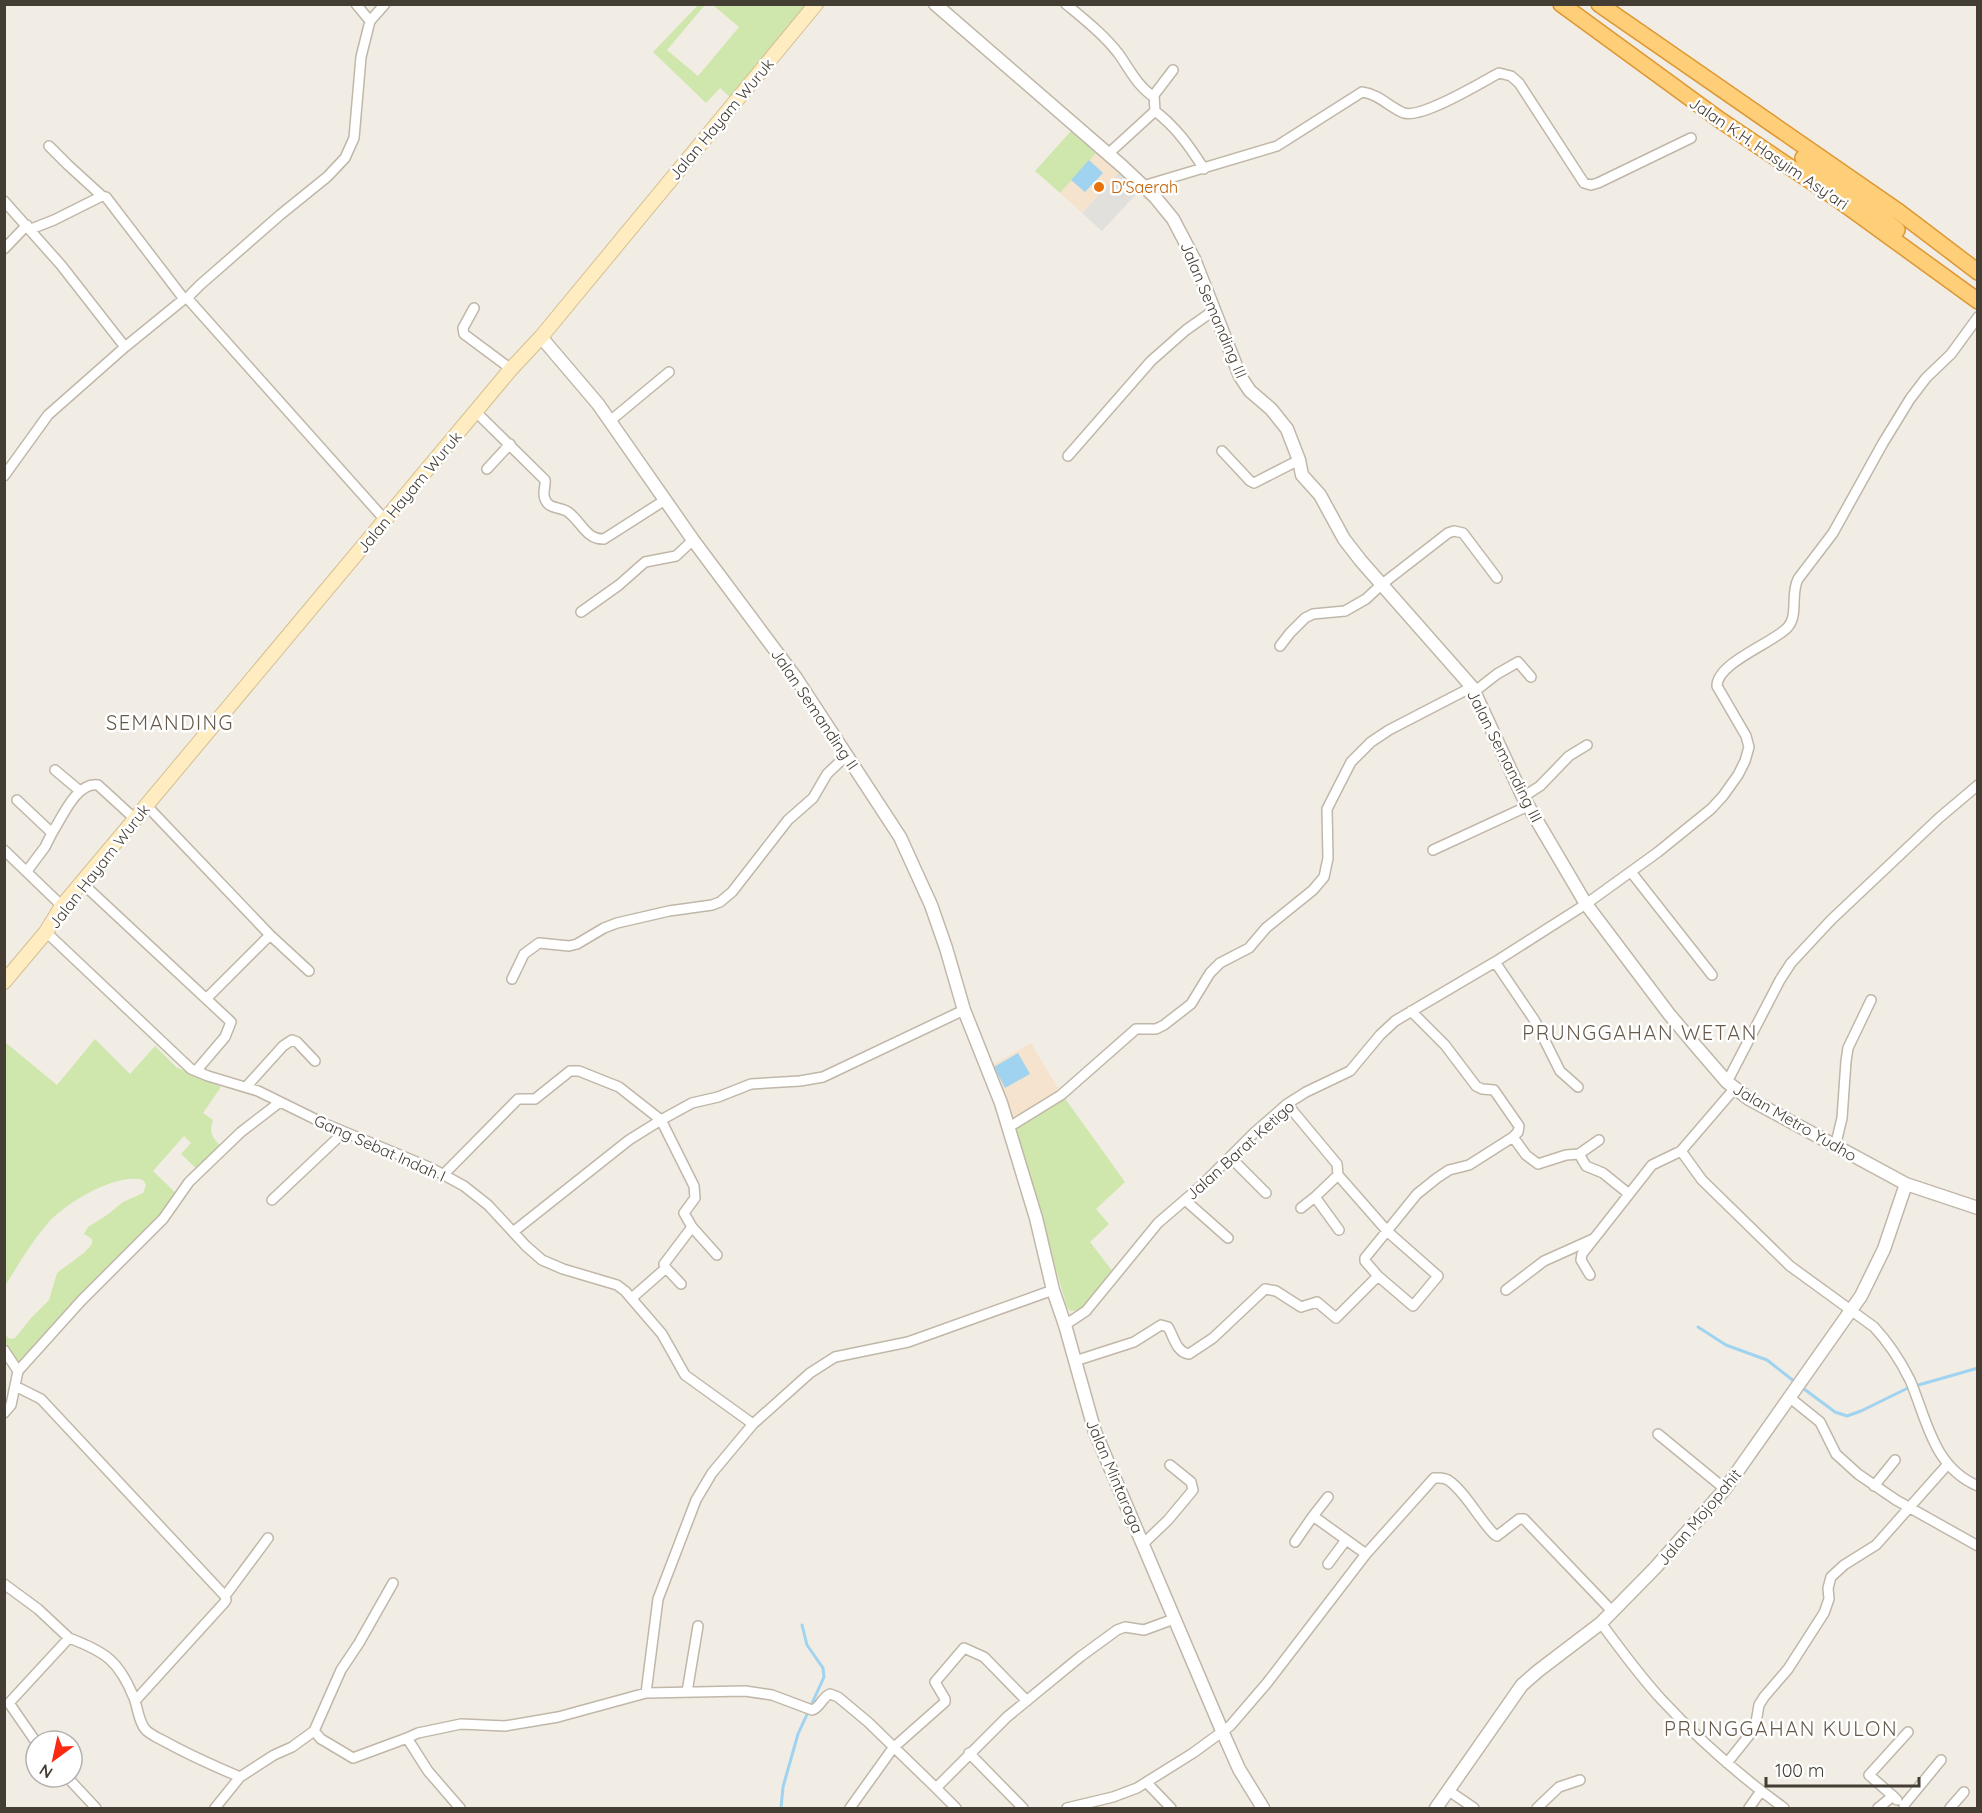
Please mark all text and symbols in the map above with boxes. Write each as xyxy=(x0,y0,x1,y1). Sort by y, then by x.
street label: Jalan Hayam Wuruk xyxy=(664,54,778,184)
street label: Jalan K.H. Hasyim Asy'ari xyxy=(1686,92,1852,214)
place label: D'Saerah xyxy=(1111,177,1178,197)
marker: D'Saerah xyxy=(1092,180,1106,194)
street label: Jalan Semanding III xyxy=(1176,239,1252,381)
street label: Jalan Hayam Wuruk xyxy=(352,427,466,557)
street label: Jalan Semanding II xyxy=(767,644,863,774)
street label: Jalan Semanding III xyxy=(1463,686,1547,826)
district label: SEMANDING xyxy=(106,710,234,735)
street label: Jalan Hayam Wuruk xyxy=(44,800,154,932)
district label: PRUNGGAHAN WETAN xyxy=(1522,1020,1758,1045)
street label: Jalan Metro Yudho xyxy=(1730,1078,1860,1166)
street label: Jalan Barat Ketigo xyxy=(1182,1096,1298,1204)
street label: Gang Sebat Indah I xyxy=(311,1110,449,1186)
street label: Jalan Mintaraga xyxy=(1082,1416,1148,1536)
street label: Jalan Mojopahit xyxy=(1653,1465,1745,1569)
district label: PRUNGGAHAN KULON xyxy=(1664,1716,1898,1741)
north arrow xyxy=(24,1729,84,1789)
scale bar xyxy=(1766,1750,1919,1788)
text: 100 m xyxy=(1775,1759,1824,1782)
text: N xyxy=(35,1760,56,1783)

